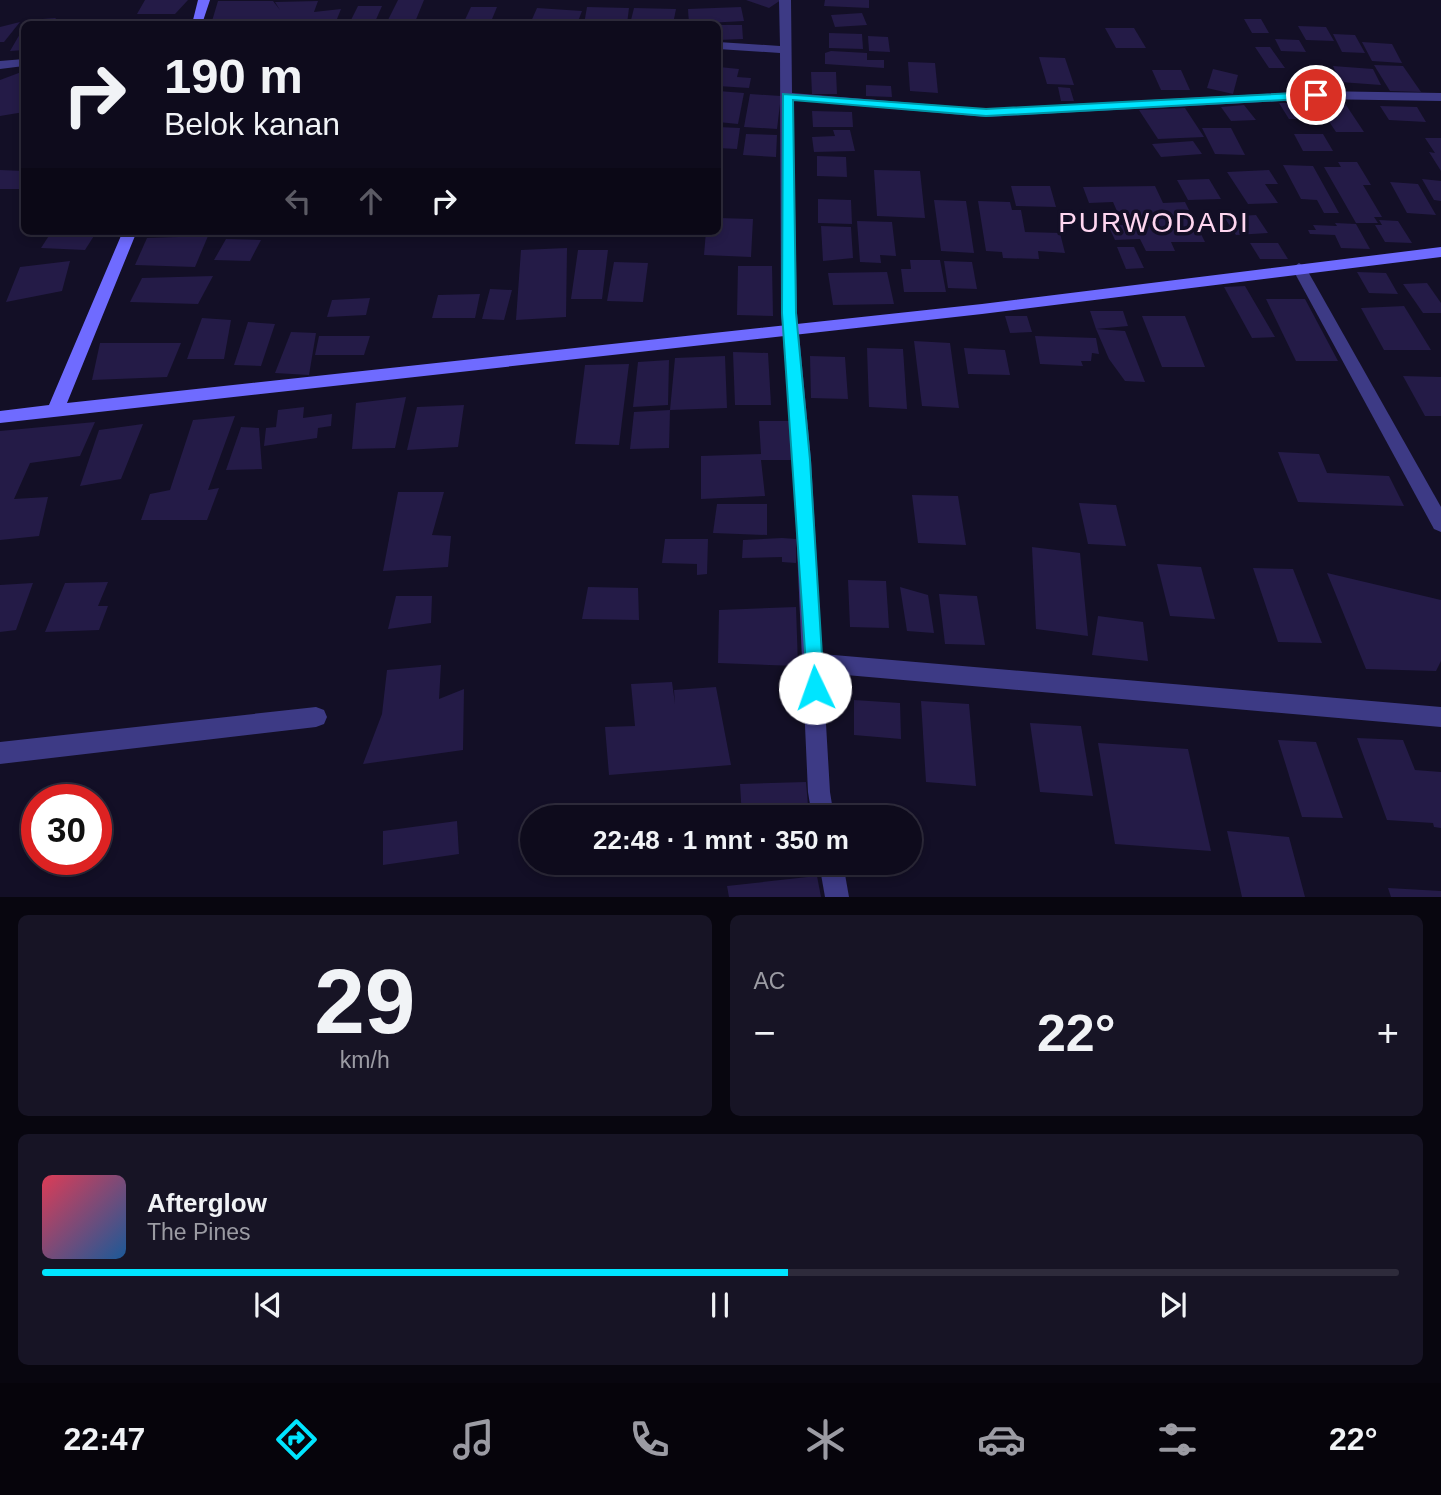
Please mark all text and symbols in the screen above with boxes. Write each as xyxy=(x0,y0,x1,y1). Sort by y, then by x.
icon: right xyxy=(49,49,140,140)
text: 190 m xyxy=(164,49,303,103)
pin xyxy=(1286,65,1346,125)
icon: arrive xyxy=(1297,76,1335,114)
text: Belok kanan xyxy=(164,106,340,142)
icon: left xyxy=(279,182,317,220)
icon: ahead xyxy=(352,182,390,220)
icon: right xyxy=(425,182,463,220)
district label: PURWODADI xyxy=(1058,207,1250,238)
position arrow xyxy=(778,651,852,725)
speed limit sign: 30 xyxy=(21,784,112,875)
text: 22:48 · 1 mnt · 350 m xyxy=(593,825,849,855)
text: 29 xyxy=(314,951,415,1052)
text: AC xyxy=(754,968,785,994)
text: 22° xyxy=(1037,1004,1116,1062)
text: − xyxy=(754,1012,776,1054)
text: + xyxy=(1377,1012,1399,1054)
text: km/h xyxy=(340,1047,390,1073)
text: Afterglow xyxy=(147,1188,267,1218)
text: The Pines xyxy=(147,1219,251,1245)
icon: previous xyxy=(249,1286,287,1324)
icon: pause xyxy=(701,1286,739,1324)
icon: next xyxy=(1154,1286,1192,1324)
icon: directions xyxy=(272,1415,321,1464)
icon: music xyxy=(449,1415,498,1464)
icon: phone xyxy=(625,1415,674,1464)
icon: climate xyxy=(801,1415,850,1464)
icon: car xyxy=(977,1415,1026,1464)
icon: filters xyxy=(1153,1415,1202,1464)
text: 22:47 xyxy=(64,1421,145,1457)
text: 22° xyxy=(1329,1421,1377,1457)

